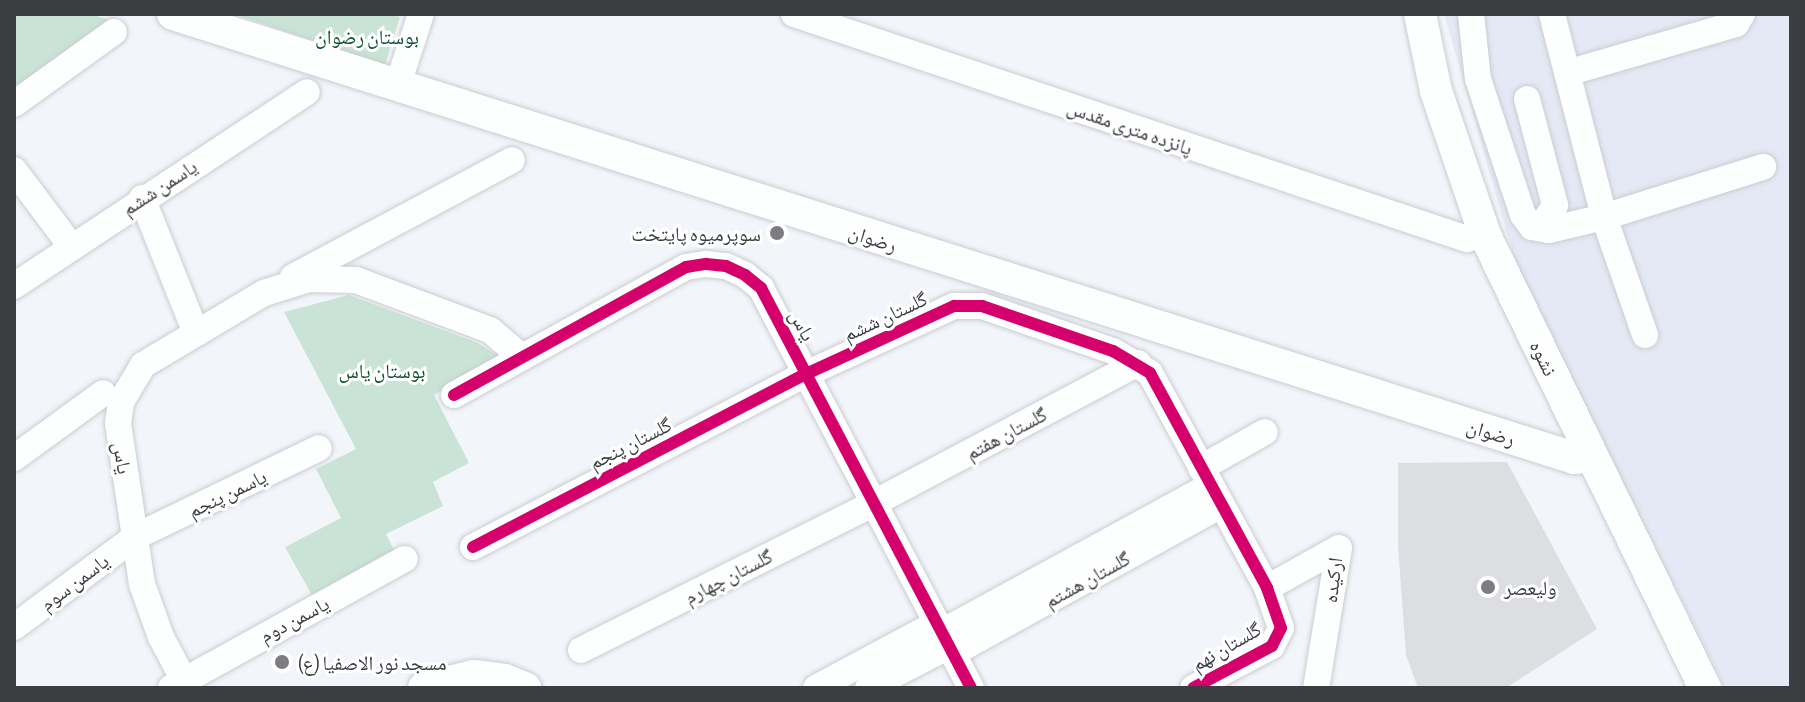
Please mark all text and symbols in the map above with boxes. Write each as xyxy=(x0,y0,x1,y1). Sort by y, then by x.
park label: بوستان رضوان xyxy=(315,24,419,48)
street label: پانزده متری مقدس xyxy=(1064,94,1196,160)
street label: یاسمن ششم xyxy=(117,154,201,220)
street label: رضوان xyxy=(846,219,900,257)
place label: سوپرمیوه پایتخت xyxy=(631,221,761,245)
marker: سوپرمیوه پایتخت xyxy=(768,224,786,242)
street label: گلستان ششم xyxy=(839,286,931,346)
street label: یاس xyxy=(785,305,821,345)
street label: نشوه xyxy=(1525,336,1563,380)
park label: بوستان یاس xyxy=(339,358,425,382)
street label: گلستان هفتم xyxy=(961,402,1051,464)
street label: گلستان پنجم xyxy=(585,412,675,474)
street label: رضوان xyxy=(1464,413,1518,451)
street label: یاس xyxy=(109,440,137,476)
street label: یاسمن پنجم xyxy=(184,464,270,522)
street label: گلستان چهارم xyxy=(680,543,776,609)
street label: گلستان هشتم xyxy=(1040,546,1134,612)
street label: یاسمن سوم xyxy=(35,548,113,616)
street label: ارکیده xyxy=(1317,556,1347,604)
place label: ولیعصر xyxy=(1504,575,1557,599)
marker: ولیعصر xyxy=(1479,578,1497,596)
street label: یاسمن دوم xyxy=(255,591,333,647)
street label: گلستان نهم xyxy=(1187,616,1265,676)
place label: مسجد نور الاصفیا (ع) xyxy=(298,650,446,674)
marker: مسجد نور الاصفیا (ع) xyxy=(273,653,291,671)

